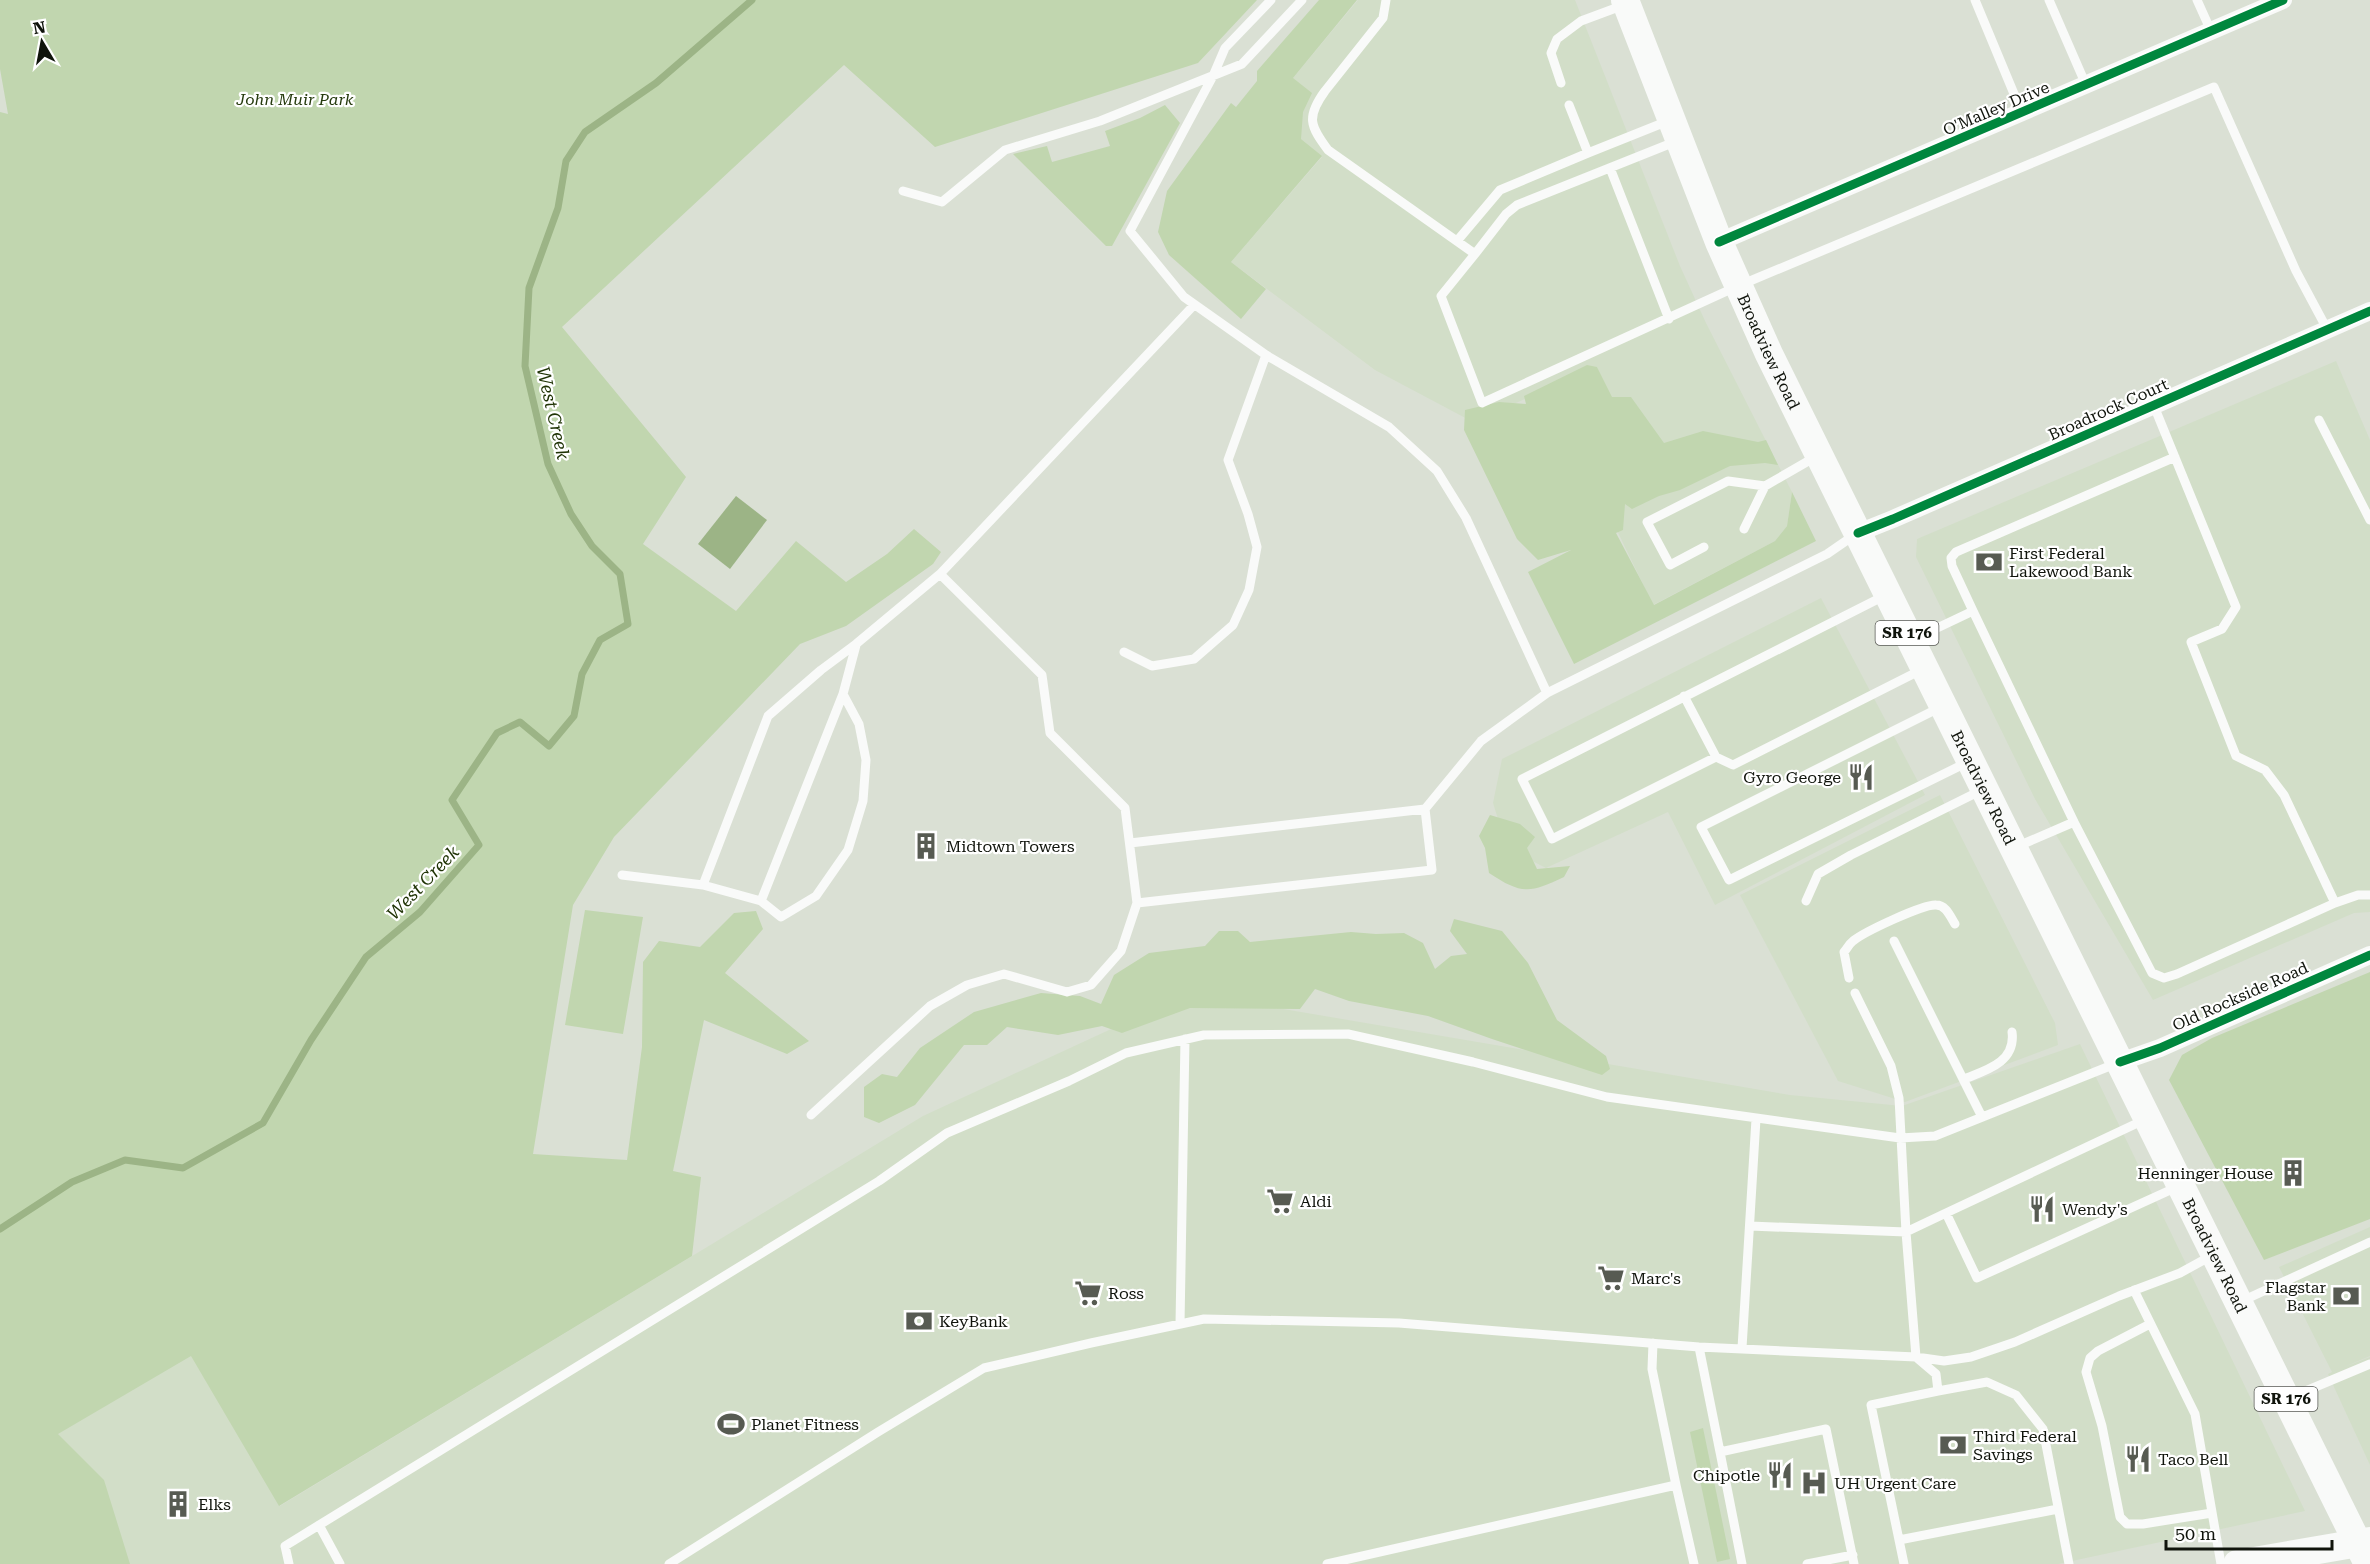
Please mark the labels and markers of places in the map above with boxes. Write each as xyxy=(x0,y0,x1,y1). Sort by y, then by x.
place label: First Federal Lakewood Bank xyxy=(2009,544,2132,581)
bank icon: First Federal Lakewood Bank xyxy=(1974,547,2004,577)
restaurant icon: Gyro George xyxy=(1846,762,1876,792)
place label: Gyro George xyxy=(1743,768,1841,787)
building icon: Midtown Towers xyxy=(911,831,941,861)
place label: Midtown Towers xyxy=(946,837,1075,856)
building icon: Henninger House xyxy=(2278,1158,2308,1188)
place label: Henninger House xyxy=(2138,1164,2273,1183)
supermarket icon: Aldi xyxy=(1265,1186,1295,1216)
place label: Aldi xyxy=(1300,1192,1332,1211)
restaurant icon: Wendy's xyxy=(2027,1194,2057,1224)
place label: Wendy's xyxy=(2062,1200,2128,1219)
supermarket icon: Marc's xyxy=(1596,1263,1626,1293)
place label: Marc's xyxy=(1631,1269,1681,1288)
supermarket icon: Ross xyxy=(1073,1278,1103,1308)
place label: Flagstar Bank xyxy=(2265,1278,2326,1315)
bank icon: Flagstar Bank xyxy=(2331,1281,2361,1311)
place label: Ross xyxy=(1108,1284,1144,1303)
bank icon: KeyBank xyxy=(904,1306,934,1336)
place label: KeyBank xyxy=(939,1312,1008,1331)
sports icon: Planet Fitness xyxy=(716,1409,746,1439)
place label: Planet Fitness xyxy=(751,1415,859,1434)
place label: Third Federal Savings xyxy=(1973,1427,2077,1464)
bank icon: Third Federal Savings xyxy=(1938,1430,1968,1460)
restaurant icon: Taco Bell xyxy=(2123,1444,2153,1474)
place label: Taco Bell xyxy=(2158,1450,2228,1469)
restaurant icon: Chipotle xyxy=(1765,1460,1795,1490)
place label: Chipotle xyxy=(1693,1466,1760,1485)
hospital icon: UH Urgent Care xyxy=(1799,1468,1829,1498)
place label: UH Urgent Care xyxy=(1834,1474,1957,1493)
building icon: Elks xyxy=(163,1489,193,1519)
place label: Elks xyxy=(198,1495,231,1514)

